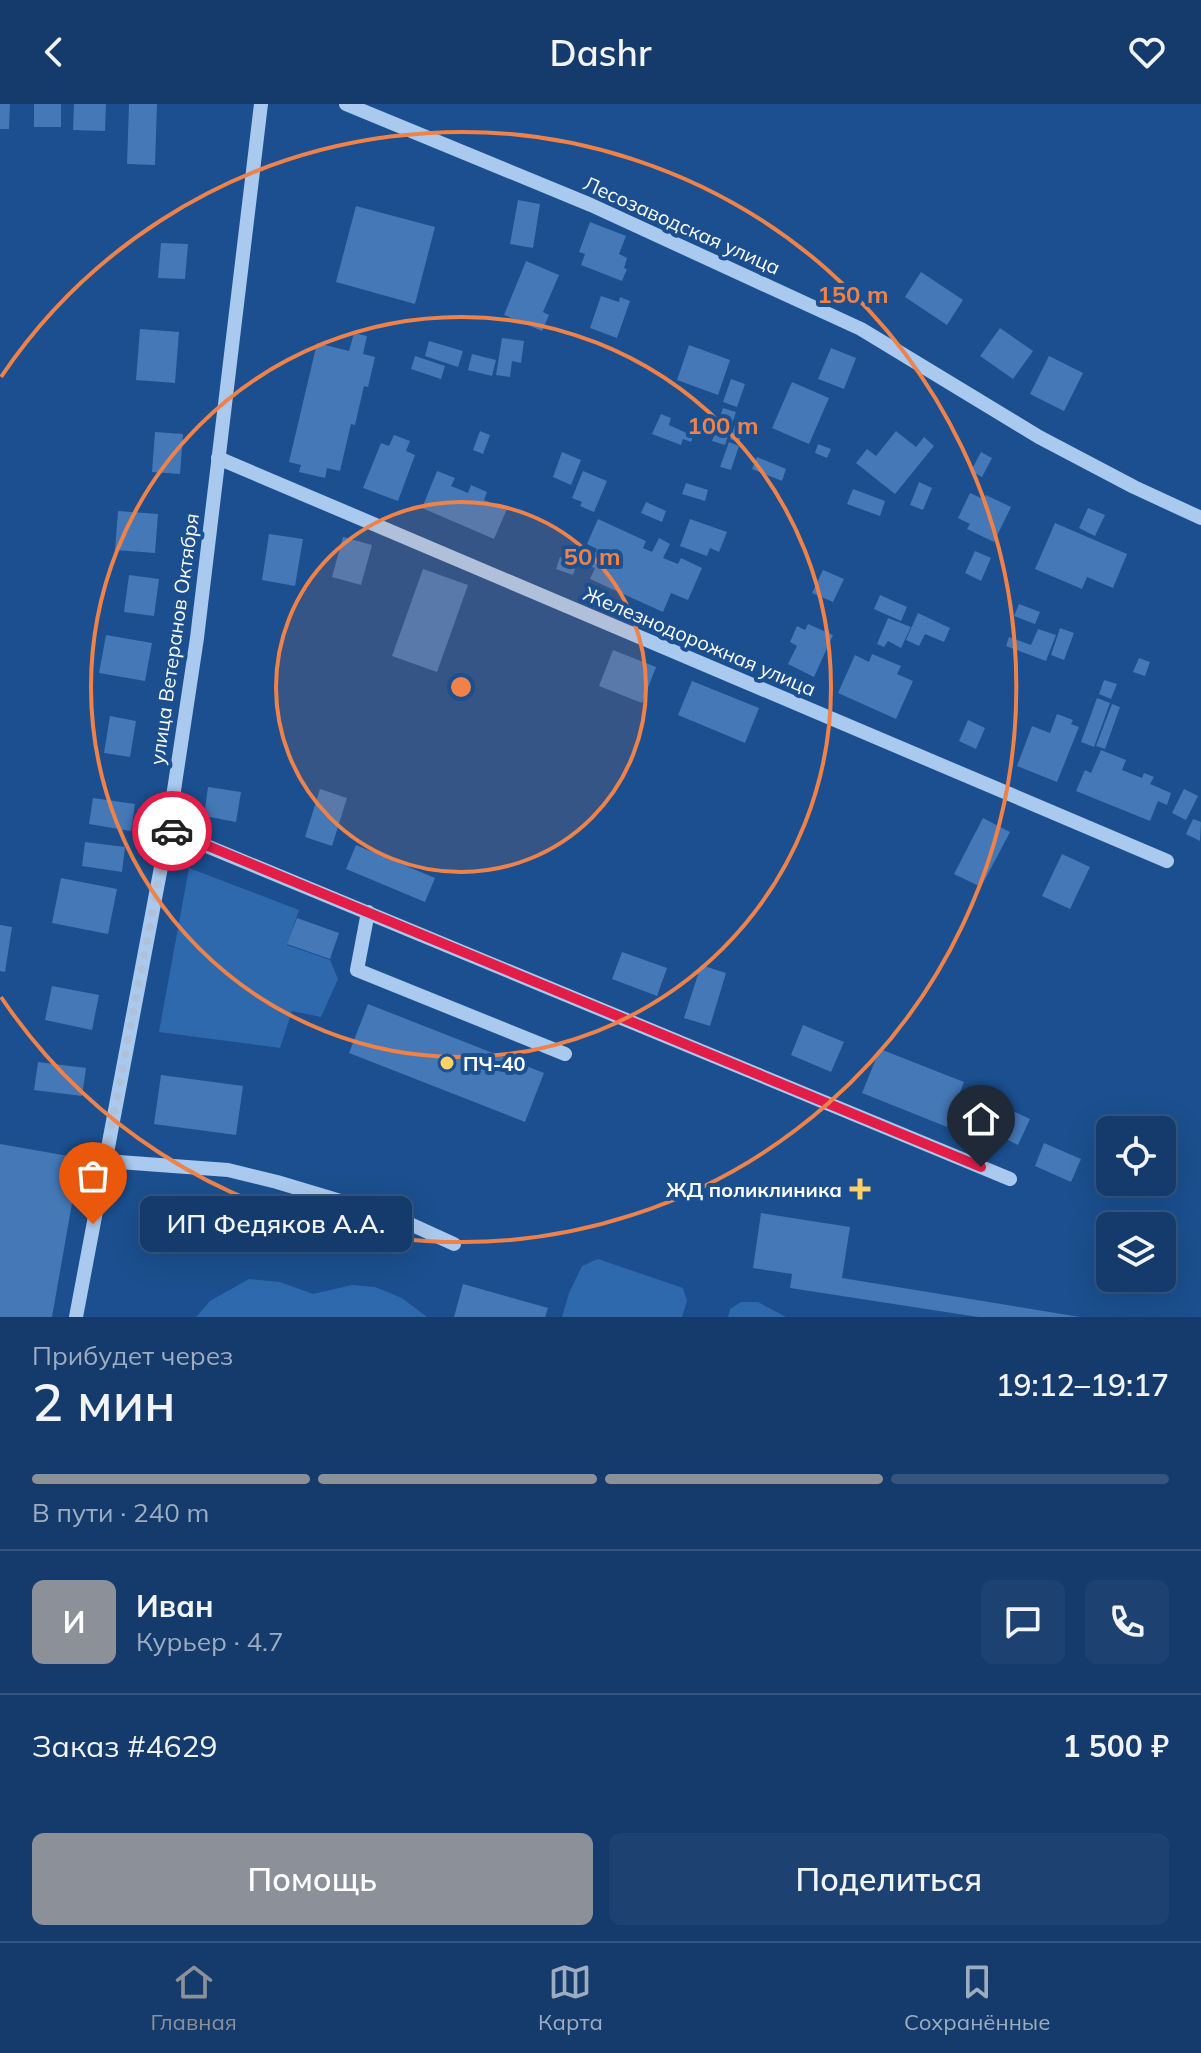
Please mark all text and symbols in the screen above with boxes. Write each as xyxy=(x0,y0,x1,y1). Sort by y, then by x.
icon: back xyxy=(32,30,76,74)
text: Dashr xyxy=(550,30,651,75)
icon: heart xyxy=(1125,30,1169,74)
street label: Лесозаводская улица xyxy=(580,170,784,280)
text: 150 m xyxy=(817,279,889,309)
text: 100 m xyxy=(687,410,759,440)
street label: улица Ветеранов Октября xyxy=(144,512,204,766)
text: 50 m xyxy=(564,541,620,571)
street label: Железнодорожная улица xyxy=(580,581,820,701)
centre of rings xyxy=(447,673,475,701)
courier xyxy=(132,791,212,871)
icon: car xyxy=(150,809,194,853)
place label: ПЧ-40 xyxy=(463,1051,525,1076)
marker: ПЧ-40 xyxy=(438,1054,456,1072)
pin xyxy=(947,1085,1015,1167)
icon: home xyxy=(959,1097,1003,1141)
map controls xyxy=(1096,1116,1176,1292)
button: locate xyxy=(1096,1116,1176,1196)
pin xyxy=(59,1142,127,1224)
icon: bag xyxy=(71,1154,115,1198)
place label: ЖД поликлиника xyxy=(666,1177,842,1202)
marker: ЖД поликлиника xyxy=(849,1178,871,1200)
callout: ИП Федяков А.А. xyxy=(141,1196,413,1252)
text: ИП Федяков А.А. xyxy=(167,1207,385,1240)
button: layers xyxy=(1096,1212,1176,1292)
text: Прибудет через xyxy=(32,1339,233,1372)
text: 19:12–19:17 xyxy=(996,1366,1169,1404)
text: 2 мин xyxy=(32,1369,176,1434)
text: В пути · 240 m xyxy=(32,1496,209,1529)
button: chat xyxy=(981,1580,1065,1664)
button: phone xyxy=(1085,1580,1169,1664)
text: Иван xyxy=(136,1587,214,1625)
text: И xyxy=(63,1603,85,1641)
text: Курьер · 4.7 xyxy=(136,1625,284,1658)
text: Заказ #4629 xyxy=(32,1727,217,1765)
text: 1 500 ₽ xyxy=(1063,1727,1169,1765)
button: Помощь xyxy=(32,1833,593,1925)
button: Поделиться xyxy=(609,1833,1169,1925)
tab: Главная xyxy=(151,1960,237,2036)
tab: Карта xyxy=(538,1960,603,2036)
tab: Сохранённые xyxy=(904,1960,1050,2036)

